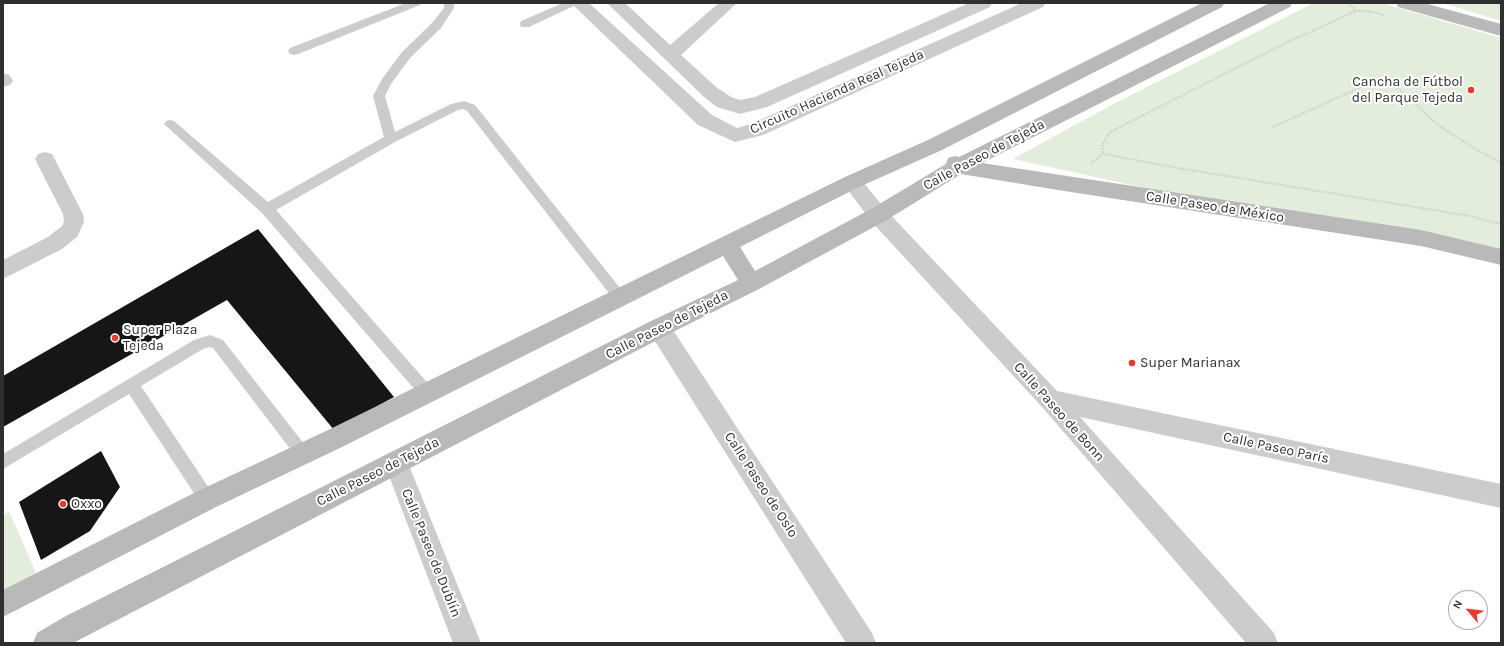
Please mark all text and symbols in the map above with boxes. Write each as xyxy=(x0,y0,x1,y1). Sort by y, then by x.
street label: Circuito Hacienda Real Tejeda xyxy=(747,46,927,138)
place label: Cancha de Fútbol del Parque Tejeda xyxy=(1352,74,1463,106)
marker: Cancha de Fútbol del Parque Tejeda xyxy=(1466,85,1476,95)
street label: Calle Paseo de Tejeda xyxy=(920,116,1048,194)
street label: Calle Paseo de México xyxy=(1145,188,1285,226)
street label: Calle Paseo de Tejeda xyxy=(603,287,731,363)
place label: Super Plaza Tejeda xyxy=(123,322,197,354)
marker: Super Plaza Tejeda xyxy=(110,333,120,343)
place label: Super Marianax xyxy=(1140,355,1241,371)
marker: Super Marianax xyxy=(1127,358,1137,368)
street label: Calle Paseo de Bonn xyxy=(1010,359,1108,465)
street label: Calle Paseo de Oslo xyxy=(721,429,801,541)
street label: Calle Paseo París xyxy=(1222,429,1330,467)
street label: Calle Paseo de Tejeda xyxy=(314,434,442,510)
street label: Calle Paseo de Dublín xyxy=(398,486,464,620)
place label: Oxxo xyxy=(71,496,102,512)
marker: Oxxo xyxy=(58,499,68,509)
north arrow xyxy=(1448,590,1488,630)
text: N xyxy=(1450,598,1465,611)

